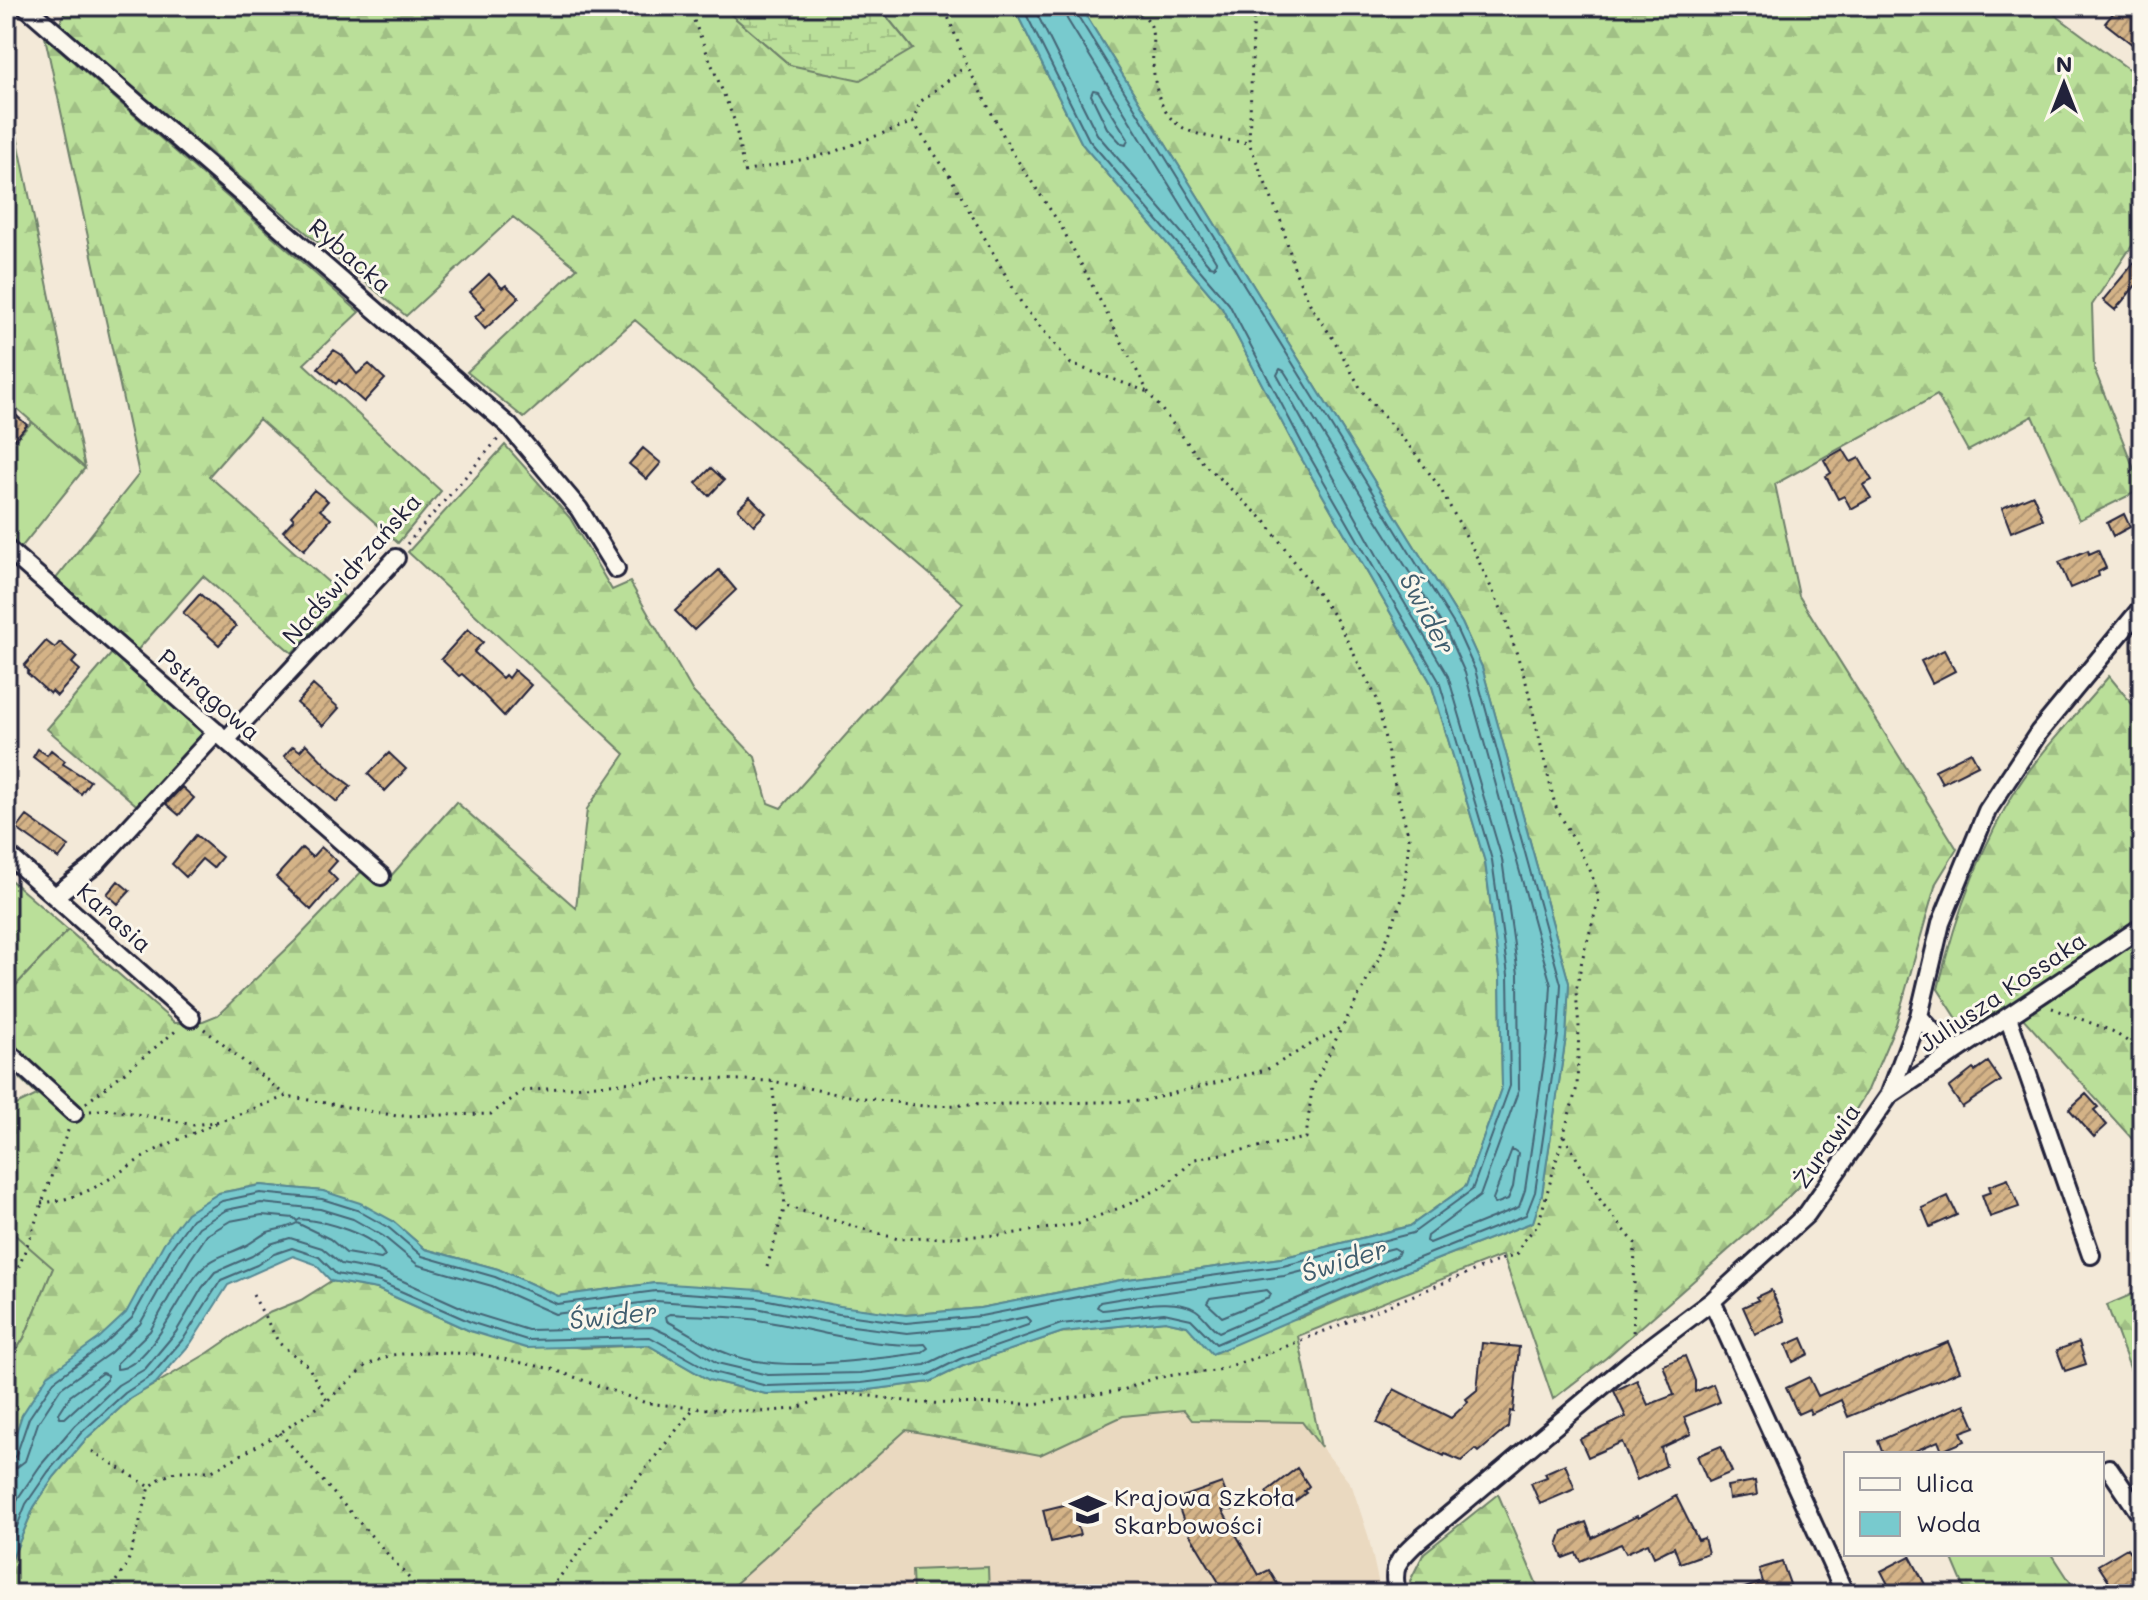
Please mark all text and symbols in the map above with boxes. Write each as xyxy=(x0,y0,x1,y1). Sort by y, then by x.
north arrow xyxy=(2024,44,2104,124)
text: N xyxy=(2056,49,2072,78)
street label: Rybacka xyxy=(303,211,399,299)
street label: Nadświdrzańska xyxy=(275,486,427,650)
water label: Świder xyxy=(1392,566,1464,660)
street label: Pstrągowa xyxy=(152,641,268,747)
street label: Karasia xyxy=(71,875,159,959)
street label: Juliusza Kossaka xyxy=(1912,924,2092,1058)
street label: Żurawia xyxy=(1785,1096,1867,1194)
water label: Świder xyxy=(1297,1231,1391,1289)
water label: Świder xyxy=(567,1293,659,1337)
legend xyxy=(1844,1452,2104,1556)
text: Ulica xyxy=(1916,1467,1974,1498)
place label: Krajowa Szkoła Skarbowości xyxy=(1114,1481,1295,1540)
school or university icon: Krajowa Szkoła Skarbowości xyxy=(1069,1491,1107,1529)
text: Woda xyxy=(1916,1507,1981,1538)

